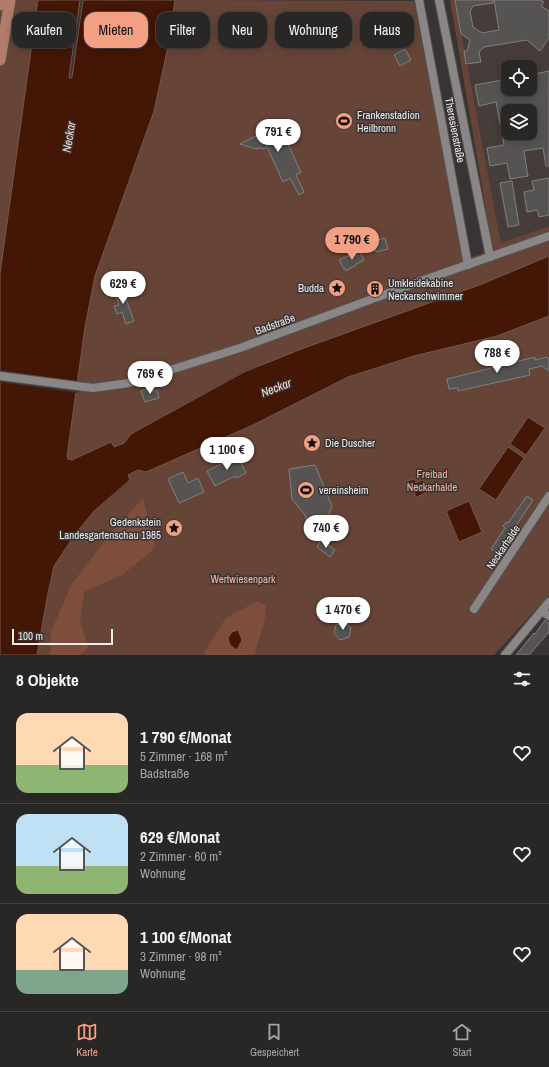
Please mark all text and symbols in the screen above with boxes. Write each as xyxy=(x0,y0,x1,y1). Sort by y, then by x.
chip: Kaufen xyxy=(12,12,76,48)
chip: Mieten xyxy=(84,12,148,48)
chip: Filter xyxy=(156,12,210,48)
chip: Neu xyxy=(218,12,267,48)
chip: Wohnung xyxy=(275,12,352,48)
chip: Haus xyxy=(360,12,414,48)
map controls xyxy=(501,60,537,140)
button: locate xyxy=(501,60,537,96)
street label: Theresienstraße xyxy=(442,96,468,164)
button: layers xyxy=(501,104,537,140)
place label: Frankenstadion Heilbronn xyxy=(357,108,420,135)
sports icon: Frankenstadion Heilbronn xyxy=(334,111,354,131)
pin: 791 € xyxy=(250,119,306,153)
water label: Neckar xyxy=(59,120,79,154)
text: 791 € xyxy=(265,123,291,140)
pin: 1 790 € xyxy=(315,227,389,261)
text: 1 790 € xyxy=(334,231,370,248)
pin: 629 € xyxy=(95,271,151,305)
text: 629 € xyxy=(110,275,136,292)
place label: Umkleidekabine Neckarschwimmer xyxy=(388,276,463,303)
place icon: Budda xyxy=(327,278,347,298)
building icon: Umkleidekabine Neckarschwimmer xyxy=(365,279,385,299)
place label: Budda xyxy=(298,281,324,295)
street label: Badstraße xyxy=(253,310,297,338)
pin: 788 € xyxy=(469,340,525,374)
text: 788 € xyxy=(484,344,510,361)
pin: 769 € xyxy=(122,361,178,395)
text: 769 € xyxy=(137,365,163,382)
water label: Neckar xyxy=(259,375,294,401)
place icon: Die Duscher xyxy=(302,433,322,453)
place label: Die Duscher xyxy=(325,436,375,450)
pin: 1 100 € xyxy=(190,437,264,471)
text: 1 100 € xyxy=(209,441,245,458)
park label: Freibad Neckarhalde xyxy=(407,467,457,494)
sports icon: vereinsheim xyxy=(296,480,316,500)
place label: vereinsheim xyxy=(319,483,369,497)
place label: Gedenkstein Landesgartenschau 1985 xyxy=(59,515,161,542)
pin: 740 € xyxy=(298,515,354,549)
place icon: Gedenkstein Landesgartenschau 1985 xyxy=(164,518,184,538)
text: 740 € xyxy=(313,519,339,536)
street label: Neckarhalde xyxy=(483,522,523,572)
park label: Wertwiesenpark xyxy=(210,572,276,586)
pin: 1 470 € xyxy=(306,597,380,631)
text: 1 470 € xyxy=(325,601,361,618)
scale bar xyxy=(12,627,113,646)
text: 100 m xyxy=(18,629,43,643)
text: 8 Objekte xyxy=(16,668,79,691)
icon: filters xyxy=(511,668,533,690)
text: 1 790 €/Monat xyxy=(140,725,231,748)
icon: home xyxy=(48,729,96,777)
icon: heart xyxy=(511,742,533,764)
text: 5 Zimmer · 168 m² xyxy=(140,748,228,765)
text: Badstraße xyxy=(140,765,189,782)
text: 629 €/Monat xyxy=(140,825,220,848)
icon: home xyxy=(48,830,96,878)
icon: heart xyxy=(511,843,533,865)
text: 2 Zimmer · 60 m² xyxy=(140,848,222,865)
text: Wohnung xyxy=(140,865,185,882)
text: 1 100 €/Monat xyxy=(140,925,231,948)
icon: home xyxy=(48,930,96,978)
icon: heart xyxy=(511,943,533,965)
text: 3 Zimmer · 98 m² xyxy=(140,948,222,965)
text: Wohnung xyxy=(140,965,185,982)
tab: Karte xyxy=(76,1021,98,1059)
tab: Gespeichert xyxy=(250,1021,299,1059)
tab: Start xyxy=(451,1021,473,1059)

